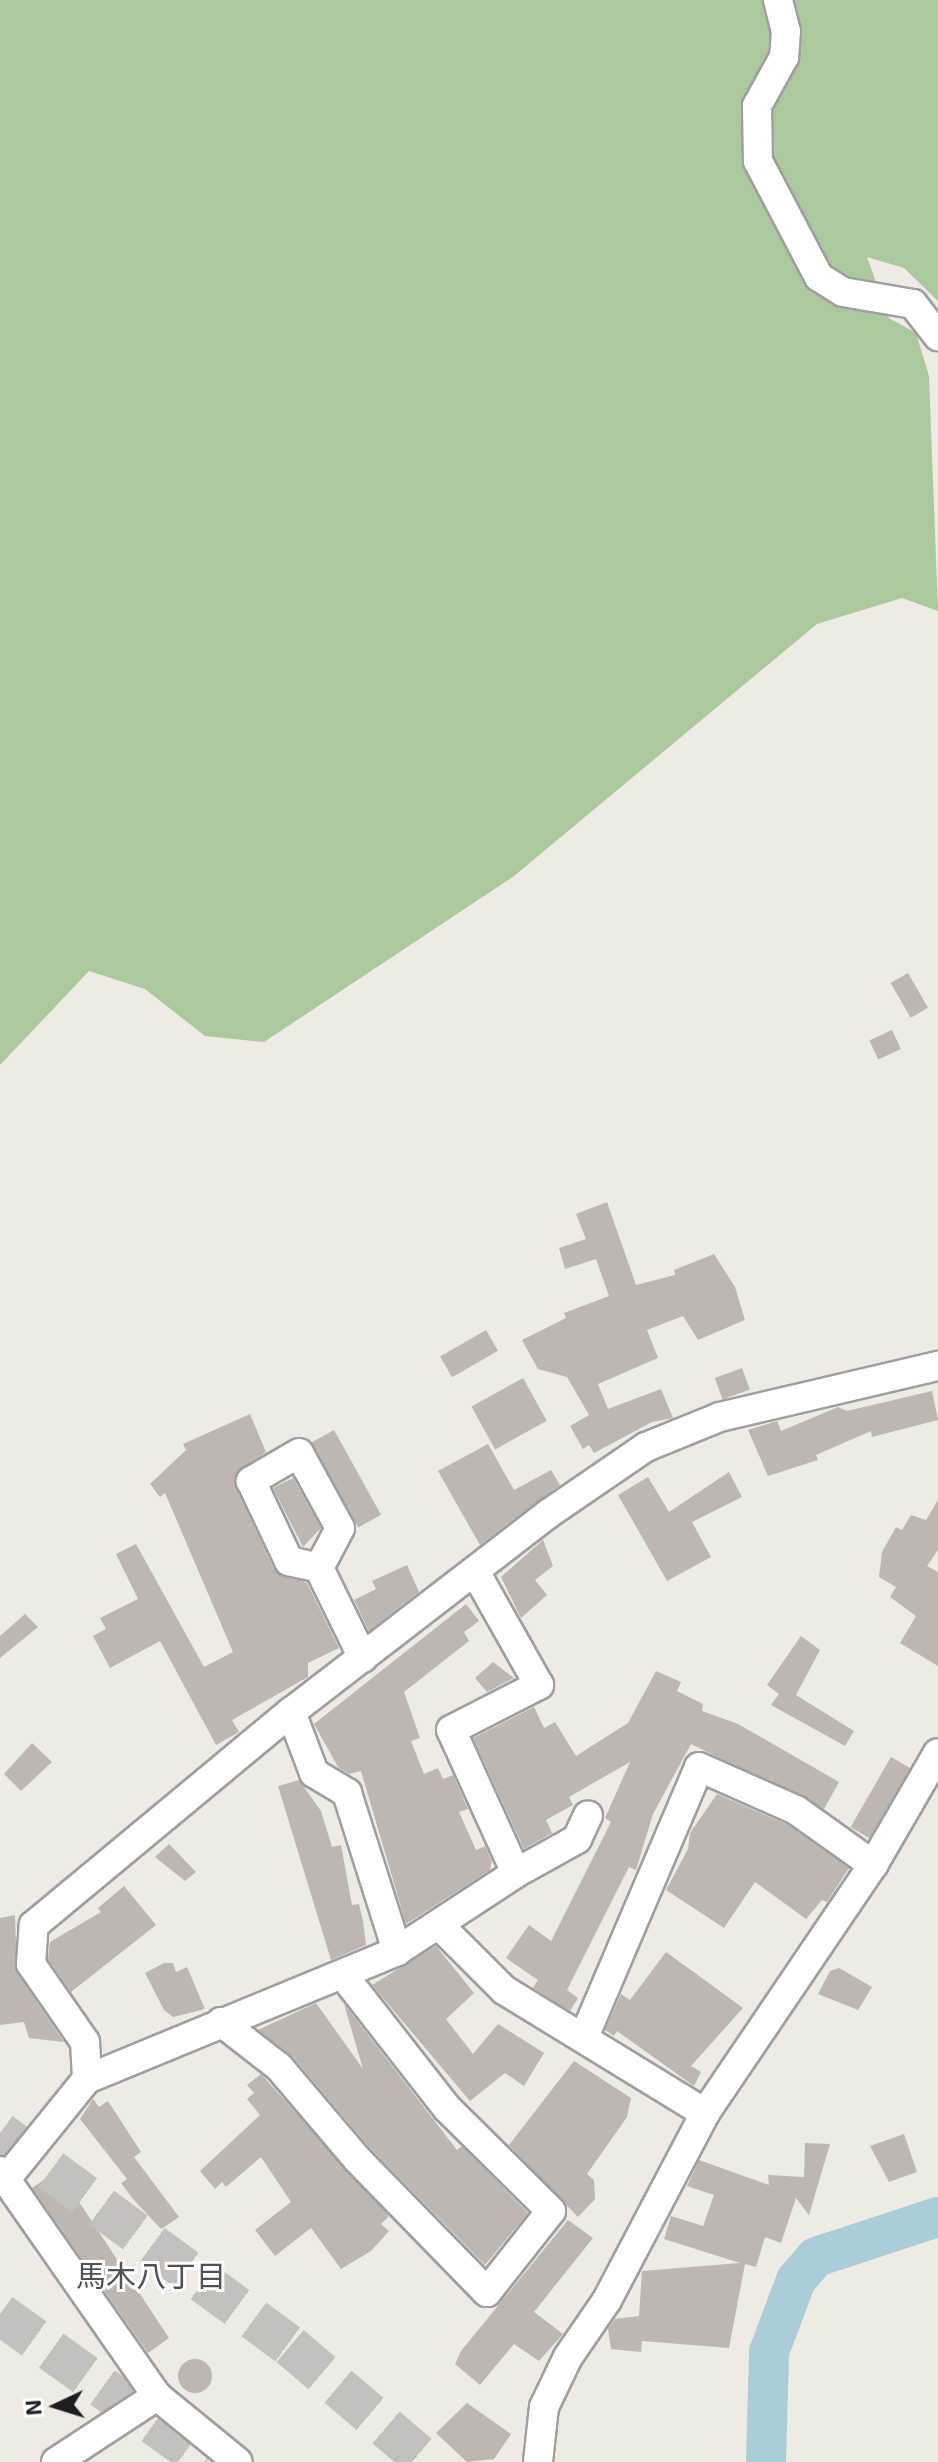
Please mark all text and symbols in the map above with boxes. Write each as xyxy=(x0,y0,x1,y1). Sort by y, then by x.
district label: 馬木八丁目 xyxy=(76,2257,226,2293)
north arrow xyxy=(16,2366,96,2446)
text: N xyxy=(19,2399,46,2417)

